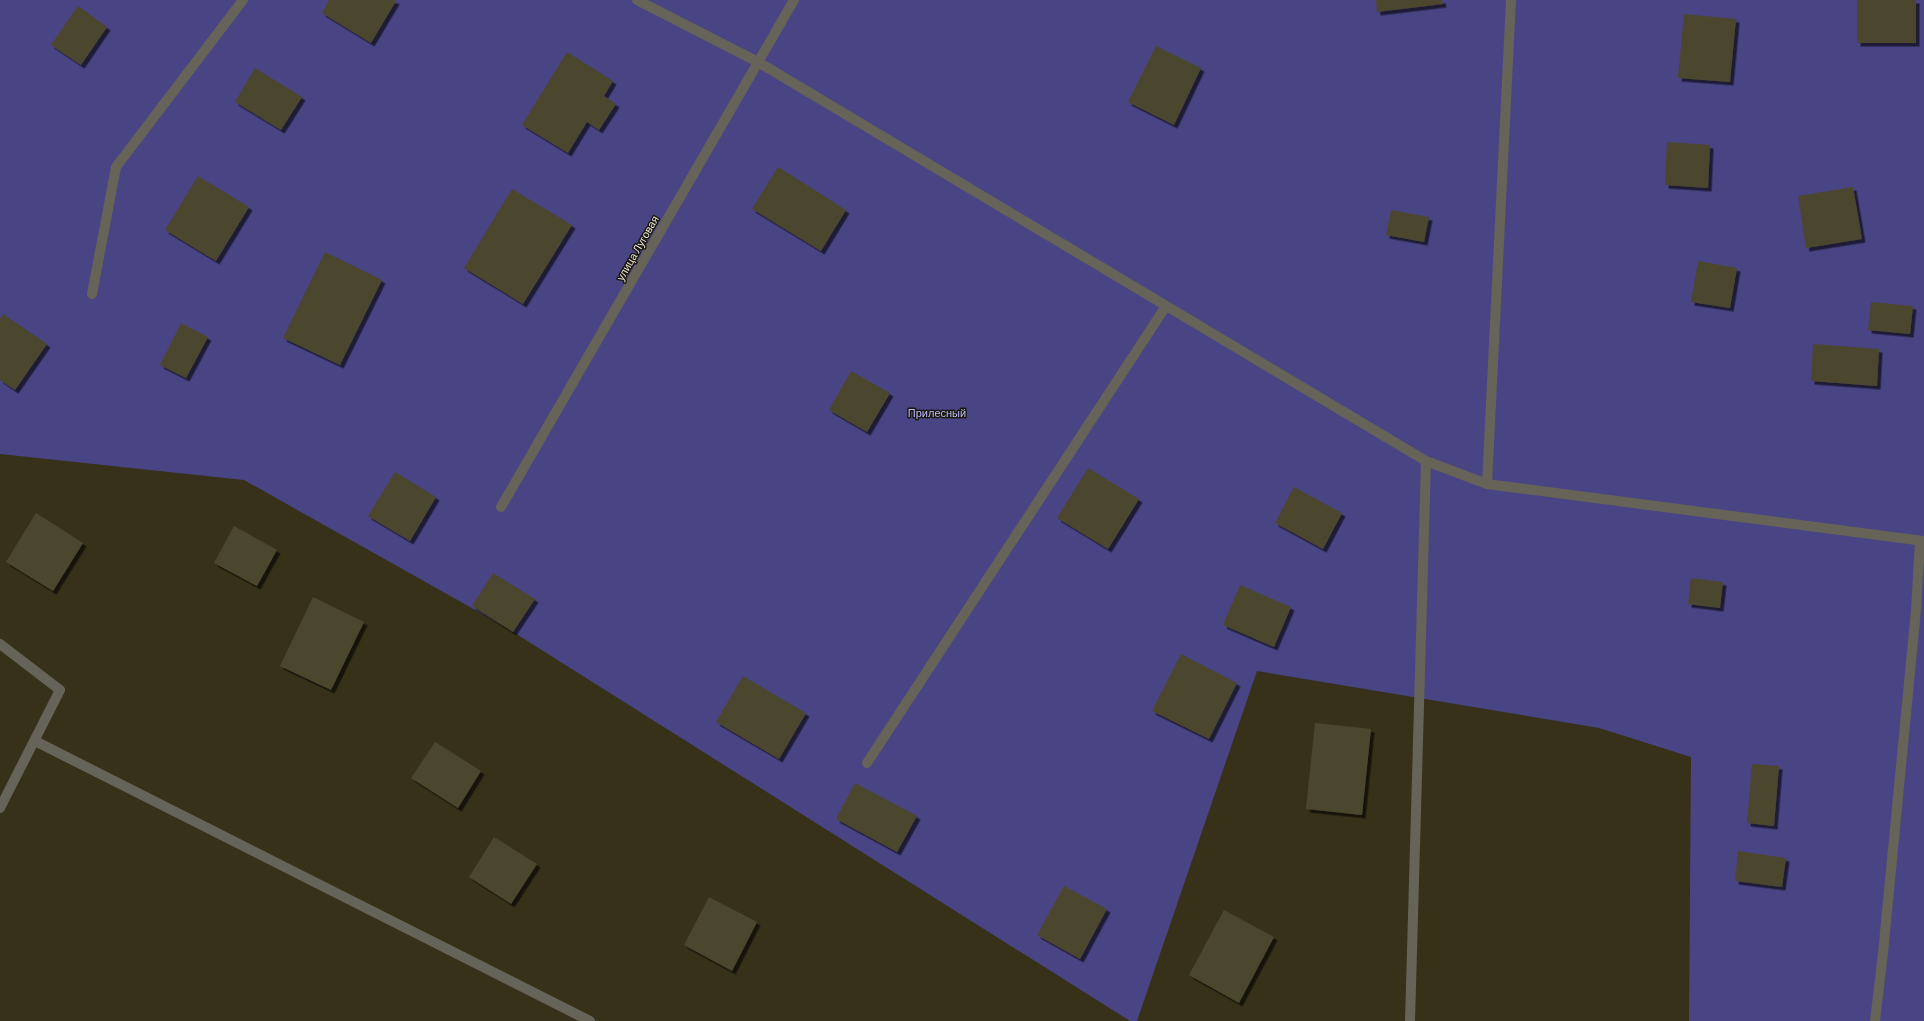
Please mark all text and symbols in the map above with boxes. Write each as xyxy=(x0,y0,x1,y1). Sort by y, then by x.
street label: улица Луговая xyxy=(613,213,661,283)
park label: Прилесный xyxy=(908,406,966,419)

